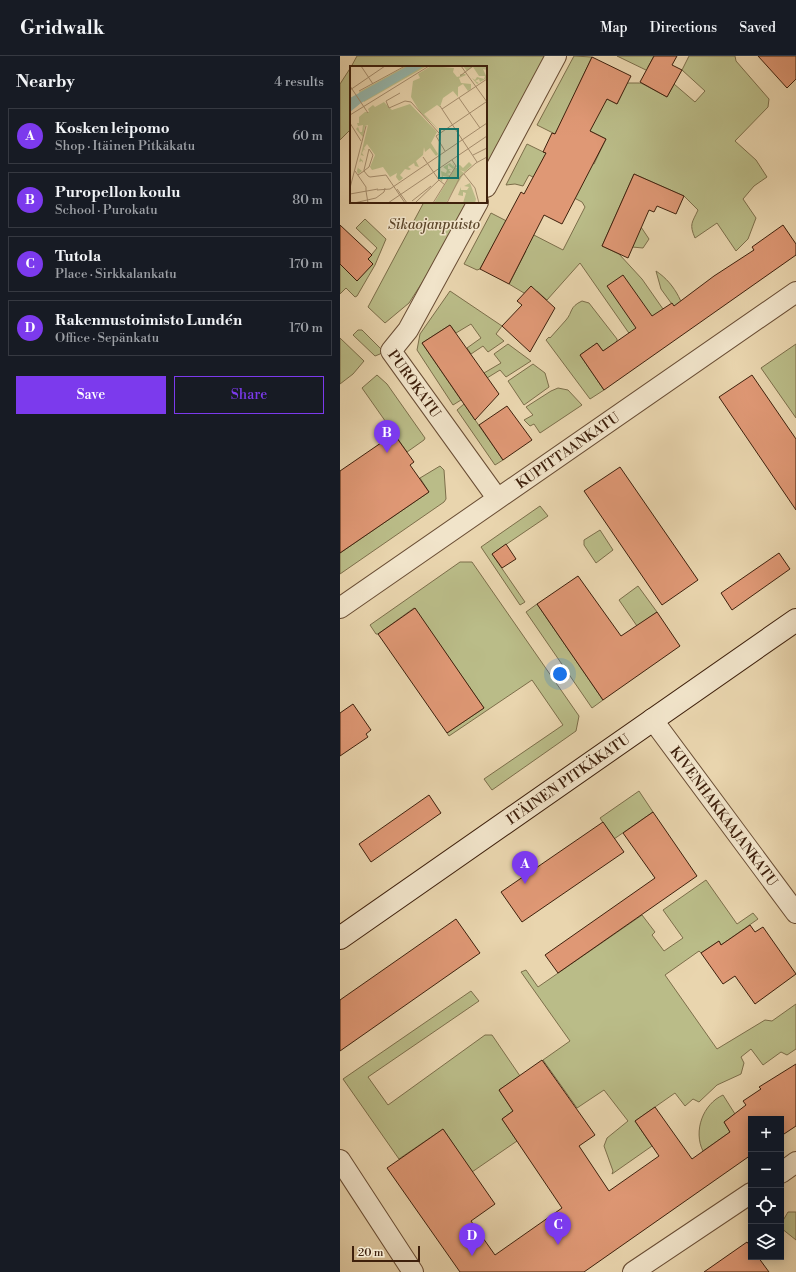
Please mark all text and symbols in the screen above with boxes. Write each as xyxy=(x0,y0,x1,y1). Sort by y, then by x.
text: Gridwalk xyxy=(20,16,104,40)
text: Map xyxy=(600,19,628,37)
text: Directions xyxy=(650,19,717,37)
text: Saved xyxy=(739,19,776,37)
inset map xyxy=(350,66,487,203)
text: Nearby xyxy=(16,71,75,93)
text: 4 results xyxy=(274,74,324,90)
text: Kosken leipomo xyxy=(55,119,170,138)
text: A xyxy=(25,128,35,144)
text: 60 m xyxy=(292,128,323,144)
text: Shop · Itäinen Pitkäkatu xyxy=(55,138,195,154)
text: Puropellon koulu xyxy=(55,183,180,202)
text: B xyxy=(25,192,35,208)
text: 80 m xyxy=(292,192,323,208)
text: School · Purokatu xyxy=(55,202,158,218)
park label: Sikaojanpuisto xyxy=(388,216,480,234)
text: Tutola xyxy=(55,247,101,266)
text: C xyxy=(25,256,35,272)
text: 170 m xyxy=(289,256,323,272)
text: Place · Sirkkalankatu xyxy=(55,266,177,282)
text: Rakennustoimisto Lundén xyxy=(55,311,242,330)
text: D xyxy=(25,320,35,336)
text: 170 m xyxy=(289,320,323,336)
text: Office · Sepänkatu xyxy=(55,330,159,346)
street label: PUROKATU xyxy=(383,347,445,422)
button: Save xyxy=(16,376,166,414)
button: Share xyxy=(174,376,324,414)
street label: KUPITTAANKATU xyxy=(513,409,624,493)
pin: B xyxy=(374,420,400,453)
your location xyxy=(550,664,570,684)
street label: ITÄINEN PITKÄKATU xyxy=(503,730,634,829)
street label: KIVENHAKKAAJANKATU xyxy=(666,743,781,891)
pin: A xyxy=(512,851,538,884)
map controls xyxy=(748,1116,784,1260)
button: + xyxy=(748,1116,784,1152)
button: − xyxy=(748,1152,784,1188)
button: locate xyxy=(748,1188,784,1224)
pin: C xyxy=(545,1212,571,1245)
pin: D xyxy=(459,1223,485,1256)
button: layers xyxy=(748,1224,784,1260)
scale bar xyxy=(352,1244,420,1263)
text: 20 m xyxy=(358,1246,383,1260)

